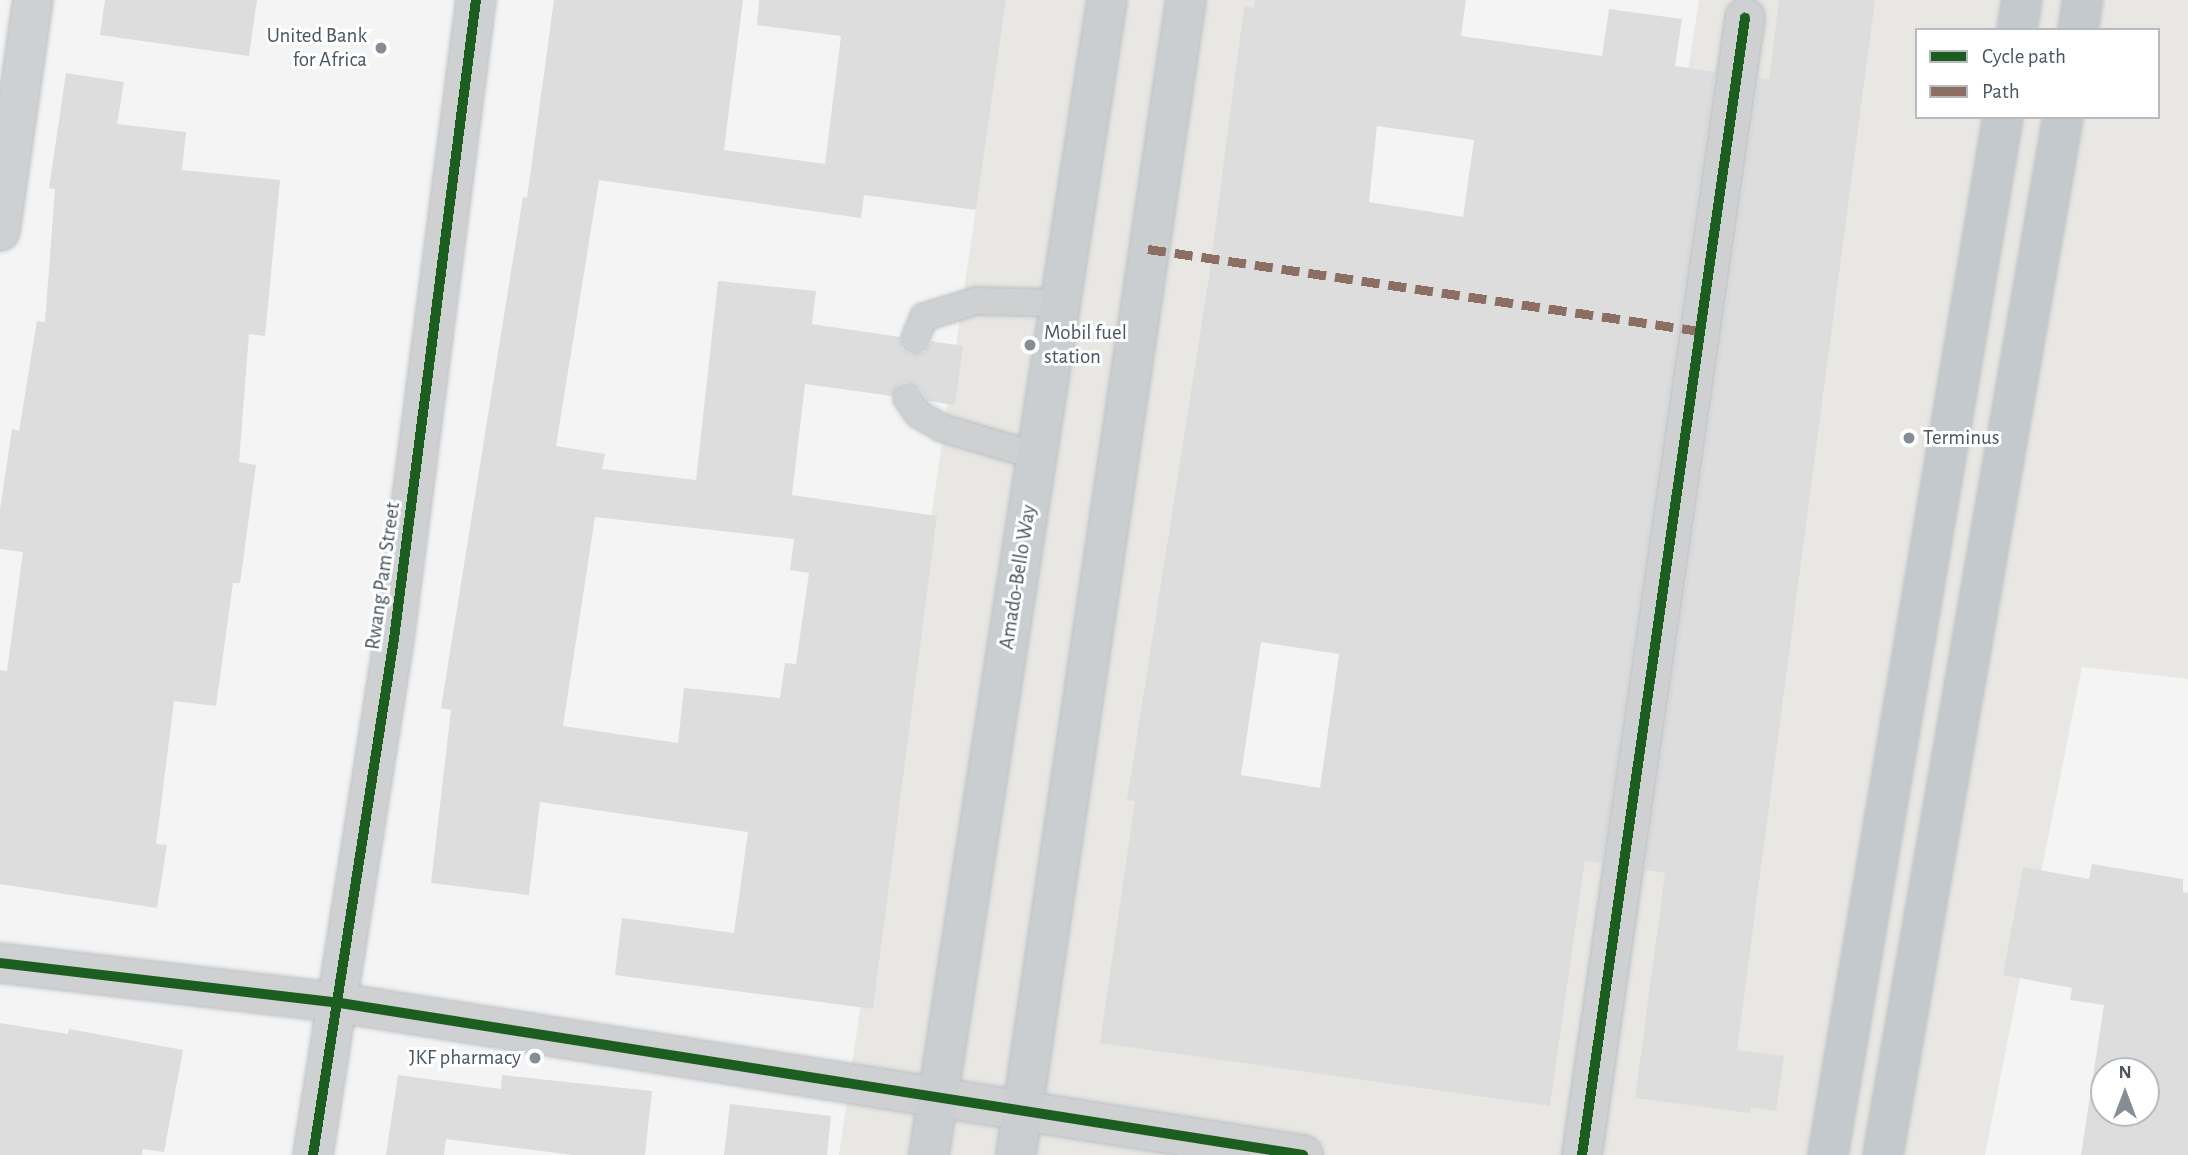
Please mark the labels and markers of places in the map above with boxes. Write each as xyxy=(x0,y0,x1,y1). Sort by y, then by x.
place label: United Bank for Africa xyxy=(267,23,367,73)
marker: United Bank for Africa xyxy=(373,40,389,56)
place label: Mobil fuel station xyxy=(1044,320,1127,370)
marker: Mobil fuel station xyxy=(1022,337,1038,353)
place label: Terminus xyxy=(1923,425,2000,451)
marker: Terminus xyxy=(1901,430,1917,446)
place label: JKF pharmacy xyxy=(409,1045,521,1071)
marker: JKF pharmacy xyxy=(527,1050,543,1066)

